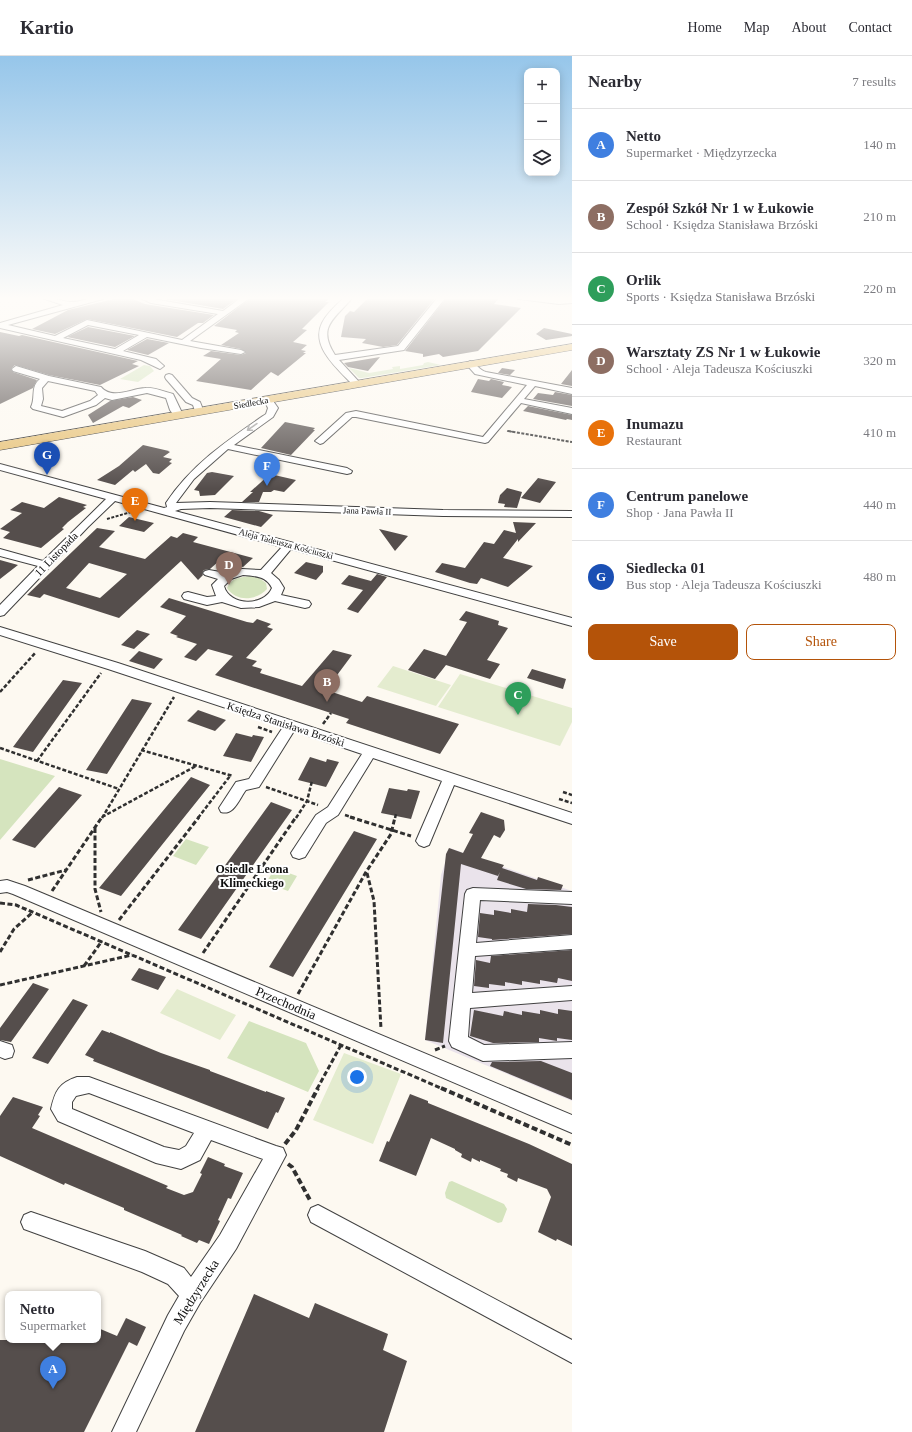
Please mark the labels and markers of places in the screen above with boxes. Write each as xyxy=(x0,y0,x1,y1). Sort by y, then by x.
pin: G xyxy=(34,442,60,475)
pin: F xyxy=(254,453,280,486)
pin: E xyxy=(122,488,148,521)
pin: D xyxy=(216,552,242,585)
pin: B xyxy=(314,669,340,702)
pin: C xyxy=(505,682,531,715)
pin: A xyxy=(40,1356,66,1389)

